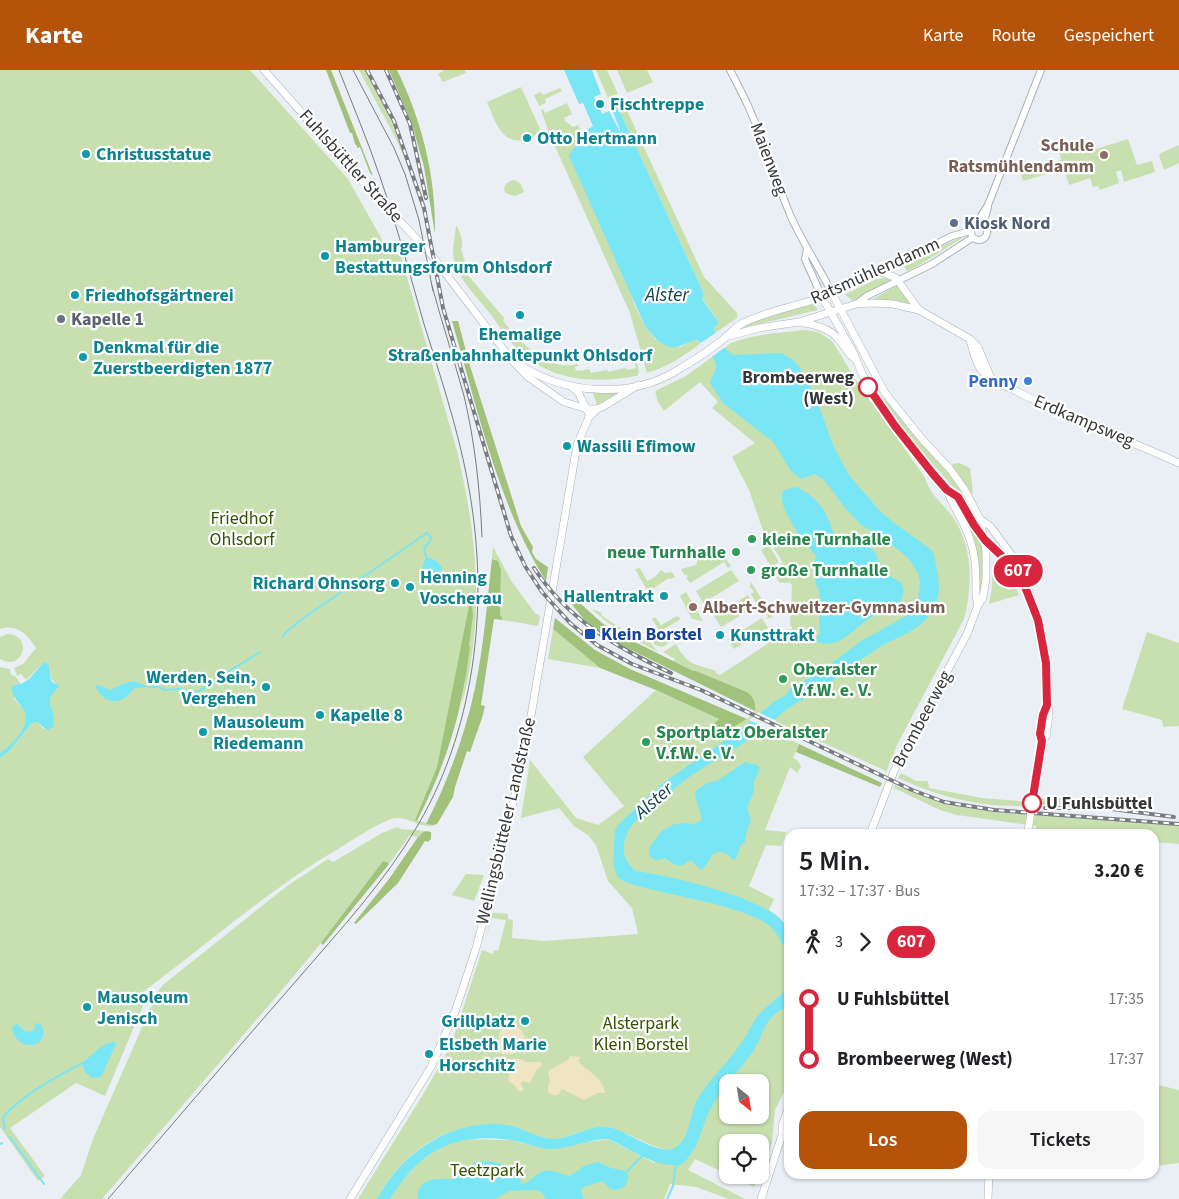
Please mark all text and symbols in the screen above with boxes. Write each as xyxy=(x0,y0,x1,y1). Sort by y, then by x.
text: Karte xyxy=(25,18,83,53)
text: Karte xyxy=(923,23,963,48)
text: Route xyxy=(991,23,1036,48)
text: Gespeichert xyxy=(1064,23,1154,48)
place label: Fischtreppe xyxy=(610,92,704,117)
marker: Fischtreppe xyxy=(594,98,606,110)
street label: Fuhlsbüttler Straße xyxy=(293,104,409,228)
street label: Maienweg xyxy=(744,119,794,199)
place label: Otto Hertmann xyxy=(537,126,657,151)
marker: Otto Hertmann xyxy=(521,132,533,144)
place label: Schule Ratsmühlendamm xyxy=(948,133,1094,179)
place label: Christusstatue xyxy=(96,142,211,167)
marker: Christusstatue xyxy=(80,148,92,160)
marker: Schule Ratsmühlendamm xyxy=(1098,149,1110,161)
place label: Kiosk Nord xyxy=(964,211,1051,236)
marker: Kiosk Nord xyxy=(948,217,960,229)
street label: Ratsmühlendamm xyxy=(806,231,944,311)
place label: Hamburger Bestattungsforum Ohlsdorf xyxy=(335,234,553,280)
marker: Hamburger Bestattungsforum Ohlsdorf xyxy=(319,250,331,262)
water label: Alster xyxy=(644,282,690,309)
place label: Friedhofsgärtnerei xyxy=(85,283,234,308)
marker: Friedhofsgärtnerei xyxy=(69,289,81,301)
place label: Kapelle 1 xyxy=(71,307,144,332)
marker: Ehemalige Straßenbahnhaltepunkt Ohlsdorf xyxy=(514,309,526,321)
marker: Kapelle 1 xyxy=(55,313,67,325)
place label: Ehemalige Straßenbahnhaltepunkt Ohlsdorf xyxy=(388,322,653,368)
place label: Denkmal für die Zuerstbeerdigten 1877 xyxy=(93,335,272,381)
marker: Denkmal für die Zuerstbeerdigten 1877 xyxy=(77,351,89,363)
place label: Brombeerweg (West) xyxy=(742,365,854,411)
place label: Penny xyxy=(968,369,1019,394)
marker: Penny xyxy=(1022,375,1034,387)
marker: Brombeerweg (West) xyxy=(858,377,878,397)
street label: Erdkampsweg xyxy=(1030,389,1138,453)
place label: Wassili Efimow xyxy=(577,434,696,459)
marker: Wassili Efimow xyxy=(561,440,573,452)
park label: Friedhof Ohlsdorf xyxy=(209,506,275,552)
place label: kleine Turnhalle xyxy=(762,527,891,552)
marker: kleine Turnhalle xyxy=(746,533,758,545)
place label: neue Turnhalle xyxy=(607,540,726,565)
marker: neue Turnhalle xyxy=(730,546,742,558)
line badge: 607 xyxy=(989,555,1047,587)
place label: große Turnhalle xyxy=(761,558,888,583)
text: 607 xyxy=(1004,558,1032,583)
marker: große Turnhalle xyxy=(745,564,757,576)
place label: Henning Voscherau xyxy=(419,565,502,611)
place label: Richard Ohnsorg xyxy=(252,571,385,596)
marker: Richard Ohnsorg xyxy=(389,577,401,589)
marker: Henning Voscherau xyxy=(404,581,416,593)
place label: Hallentrakt xyxy=(563,584,654,609)
marker: Hallentrakt xyxy=(658,590,670,602)
place label: Albert-Schweitzer-Gymnasium xyxy=(702,595,945,620)
marker: Albert-Schweitzer-Gymnasium xyxy=(687,601,699,613)
place label: Klein Borstel xyxy=(601,622,702,647)
place label: Kunsttrakt xyxy=(730,623,815,648)
marker: Klein Borstel xyxy=(583,627,597,641)
marker: Kunsttrakt xyxy=(714,629,726,641)
place label: Oberalster V.f.W. e. V. xyxy=(792,657,878,703)
place label: Werden, Sein, Vergehen xyxy=(146,665,256,711)
street label: Brombeerweg xyxy=(886,666,958,772)
marker: Oberalster V.f.W. e. V. xyxy=(777,673,789,685)
marker: Werden, Sein, Vergehen xyxy=(260,681,272,693)
place label: Kapelle 8 xyxy=(330,703,403,728)
marker: Kapelle 8 xyxy=(314,709,326,721)
place label: Mausoleum Riedemann xyxy=(213,710,305,756)
street label: Wellingsbütteler Landstraße xyxy=(470,715,542,927)
place label: Sportplatz Oberalster V.f.W. e. V. xyxy=(655,720,829,766)
marker: Mausoleum Riedemann xyxy=(197,726,209,738)
marker: Sportplatz Oberalster V.f.W. e. V. xyxy=(640,736,652,748)
water label: Alster xyxy=(628,776,680,826)
place label: U Fuhlsbüttel xyxy=(1046,791,1152,816)
marker: U Fuhlsbüttel xyxy=(1022,793,1042,813)
text: 5 Min. xyxy=(799,841,871,881)
text: 3.20 € xyxy=(1094,858,1144,885)
text: 17:32 – 17:37 · Bus xyxy=(799,880,920,902)
icon: walk xyxy=(799,928,827,956)
icon: forward xyxy=(851,928,879,956)
text: 607 xyxy=(897,929,925,954)
text: 3 xyxy=(835,931,843,953)
place label: Mausoleum Jenisch xyxy=(97,985,189,1031)
text: U Fuhlsbüttel xyxy=(837,986,949,1013)
text: 17:35 xyxy=(1108,988,1144,1010)
marker: Mausoleum Jenisch xyxy=(81,1001,93,1013)
place label: Grillplatz xyxy=(441,1009,515,1034)
park label: Alsterpark Klein Borstel xyxy=(594,1011,688,1057)
marker: Grillplatz xyxy=(519,1015,531,1027)
place label: Elsbeth Marie Horschitz xyxy=(439,1032,547,1078)
text: Brombeerweg (West) xyxy=(837,1046,1013,1073)
marker: Elsbeth Marie Horschitz xyxy=(423,1048,435,1060)
text: 17:37 xyxy=(1108,1048,1144,1070)
north arrow xyxy=(719,1074,769,1124)
map controls xyxy=(719,1074,769,1184)
button: Los xyxy=(799,1111,967,1169)
button: Tickets xyxy=(977,1111,1144,1169)
button: locate xyxy=(719,1134,769,1184)
park label: Teetzpark xyxy=(450,1158,524,1183)

